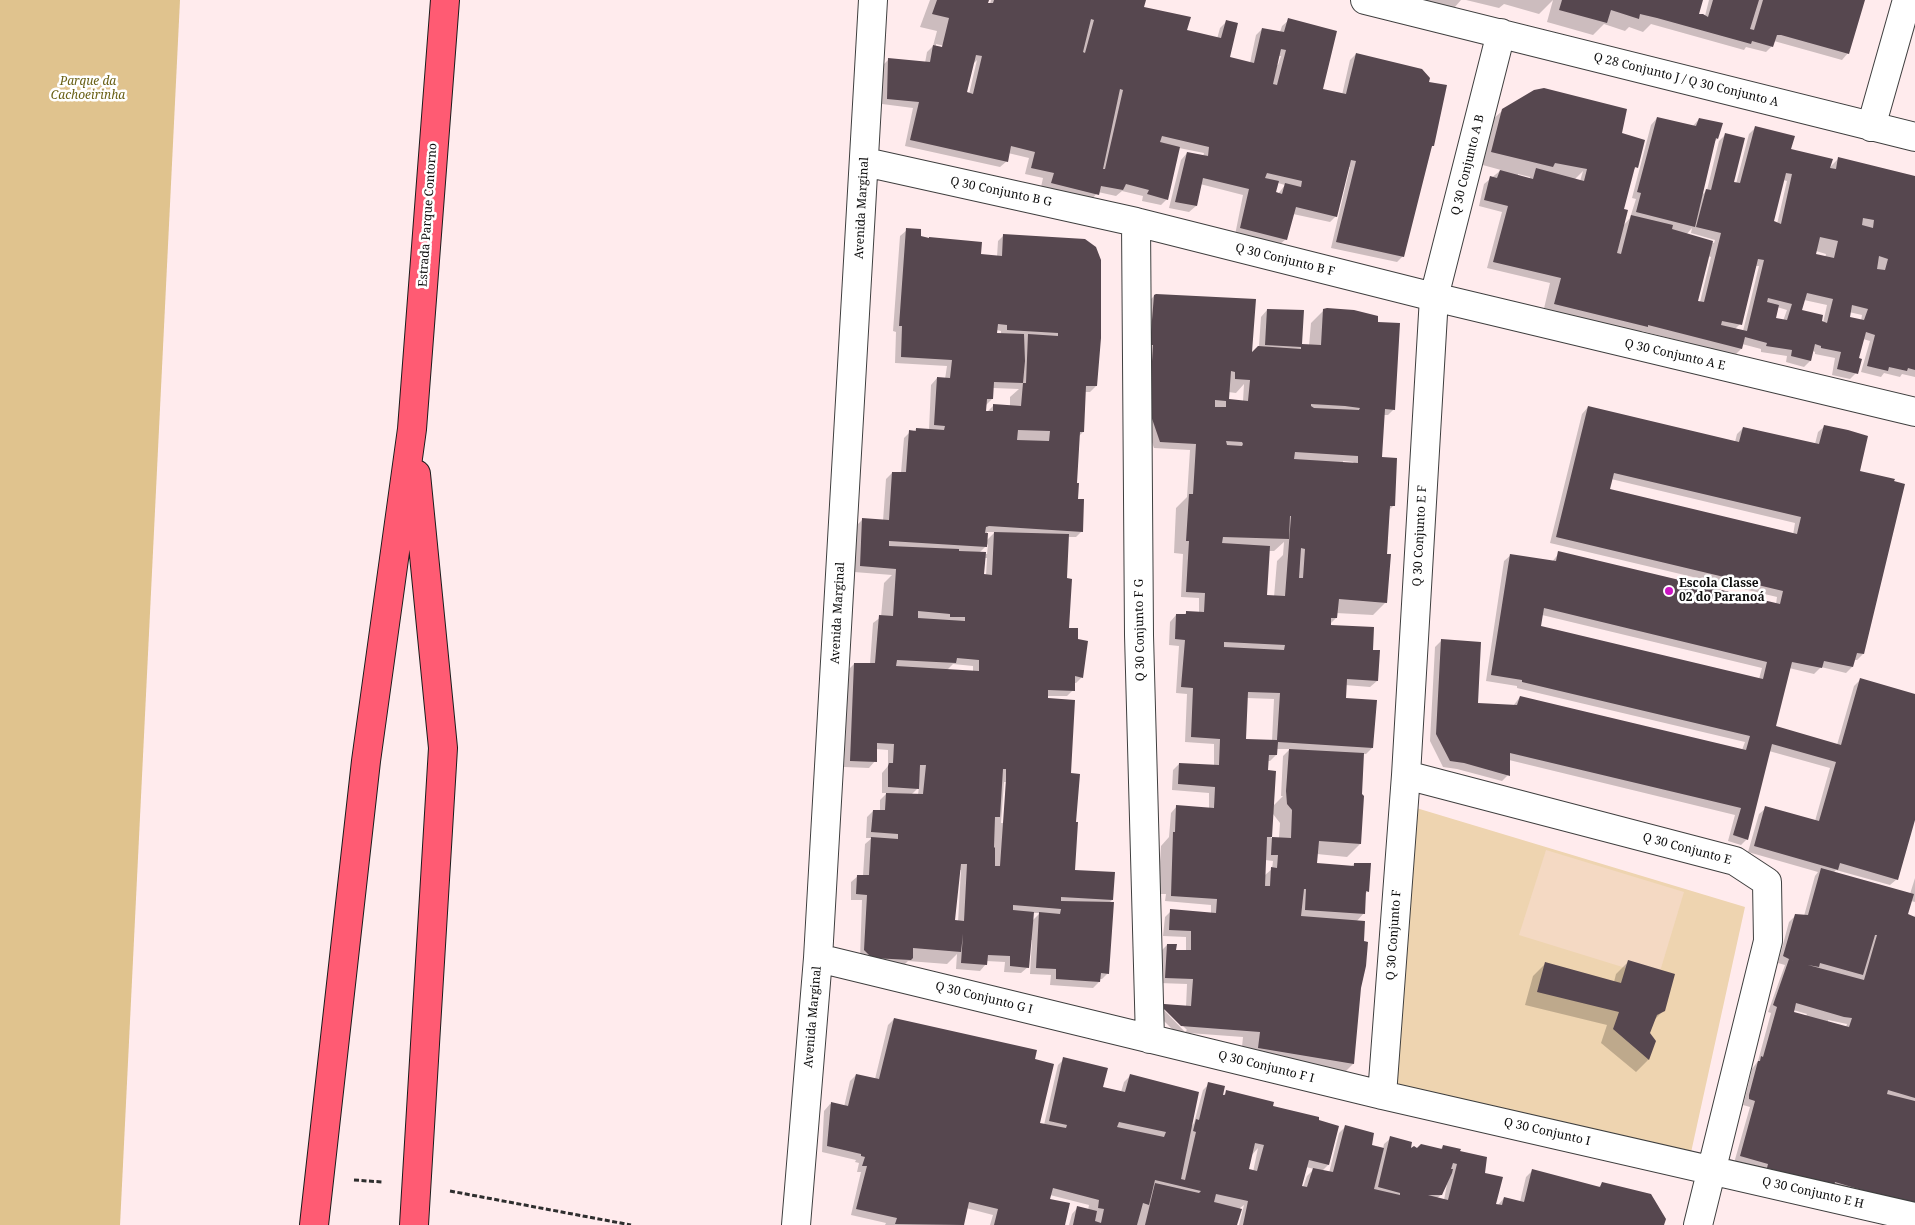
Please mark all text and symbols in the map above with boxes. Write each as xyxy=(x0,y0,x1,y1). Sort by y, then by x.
street label: Q 28 Conjunto J / Q 30 Conjunto A xyxy=(1592,50,1780,110)
park label: Parque da Cachoeirinha xyxy=(51,75,125,103)
street label: Q 30 Conjunto A B xyxy=(1449,113,1487,217)
street label: Estrada Parque Contorno xyxy=(416,143,440,287)
street label: Avenida Marginal xyxy=(852,157,872,259)
street label: Q 30 Conjunto B G xyxy=(949,174,1053,210)
street label: Q 30 Conjunto B F xyxy=(1234,241,1336,279)
street label: Q 30 Conjunto A E xyxy=(1623,336,1727,374)
street label: Q 30 Conjunto E F xyxy=(1410,485,1430,587)
street label: Avenida Marginal xyxy=(828,562,848,664)
place label: Escola Classe 02 do Paranoá xyxy=(1679,577,1765,605)
street label: Q 30 Conjunto F G xyxy=(1132,579,1148,681)
marker: Escola Classe 02 do Paranoá xyxy=(1663,585,1675,597)
street label: Q 30 Conjunto E xyxy=(1641,830,1733,868)
street label: Q 30 Conjunto F xyxy=(1384,889,1404,981)
street label: Avenida Marginal xyxy=(801,966,825,1068)
street label: Q 30 Conjunto G I xyxy=(934,979,1034,1017)
street label: Q 30 Conjunto F I xyxy=(1217,1048,1315,1086)
street label: Q 30 Conjunto I xyxy=(1502,1115,1592,1149)
street label: Q 30 Conjunto E H xyxy=(1761,1174,1865,1212)

